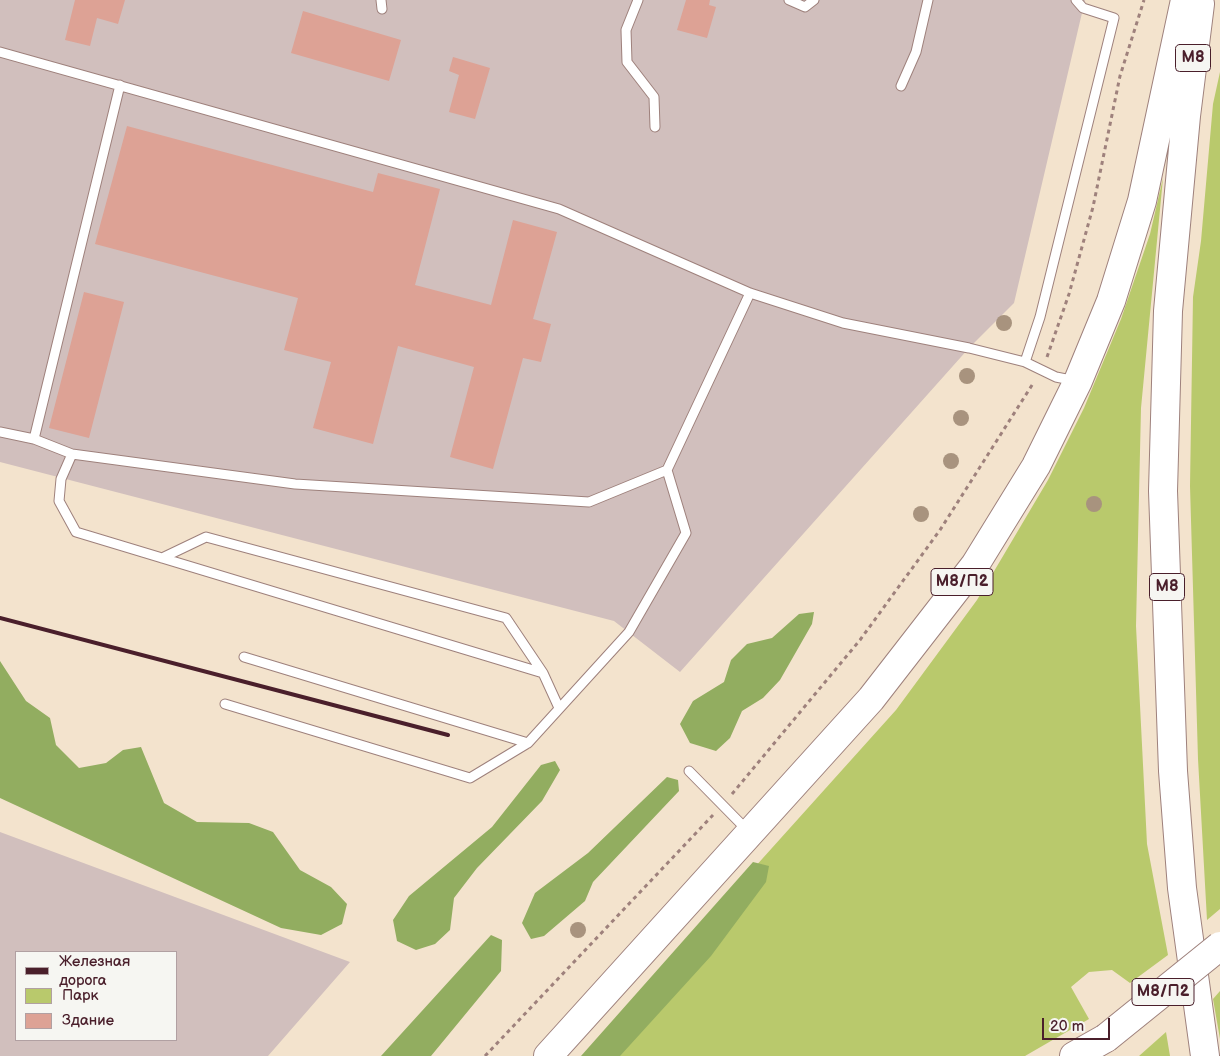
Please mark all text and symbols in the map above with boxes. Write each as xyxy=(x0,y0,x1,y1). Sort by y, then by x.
road number: М8 xyxy=(1176,44,1210,72)
road number: М8/П2 xyxy=(931,568,993,596)
road number: М8 xyxy=(1150,574,1184,600)
legend xyxy=(15,951,178,1041)
text: Железная дорога xyxy=(59,952,130,990)
road number: М8/П2 xyxy=(1132,979,1194,1006)
text: Парк xyxy=(62,986,99,1005)
scale bar xyxy=(1045,1008,1112,1040)
text: Здание xyxy=(62,1011,114,1030)
text: 20 m xyxy=(1050,1017,1084,1036)

